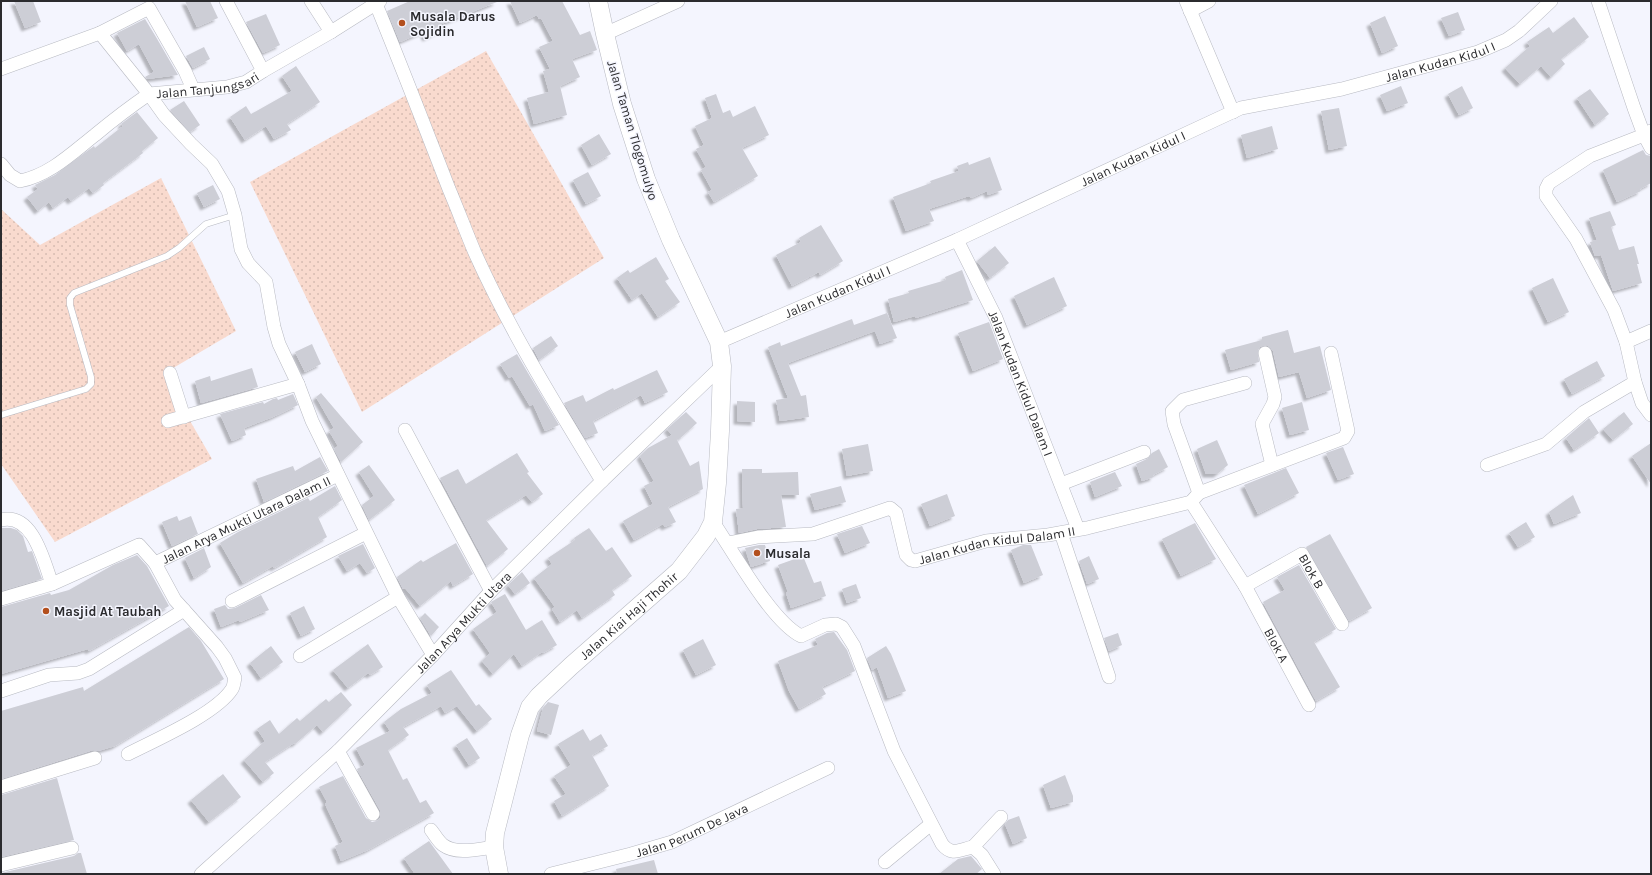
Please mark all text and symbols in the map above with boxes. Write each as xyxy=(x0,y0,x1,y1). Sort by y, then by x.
place label: Musala Darus Sojidin xyxy=(410,9,496,39)
marker: Musala Darus Sojidin xyxy=(397,18,407,28)
street label: Jalan Kudan Kidul I xyxy=(1384,39,1498,85)
street label: Jalan Taman Tlogomulyo xyxy=(604,58,661,202)
street label: Jalan Tanjungsari xyxy=(156,69,262,101)
street label: Jalan Kudan Kidul I xyxy=(1079,128,1188,189)
street label: Jalan Kudan Kidul I xyxy=(783,262,893,321)
street label: Jalan Kudan Kidul Dalam I xyxy=(985,308,1056,458)
street label: Jalan Arya Mukti Utara Dalam II xyxy=(159,473,333,567)
street label: Jalan Kudan Kidul Dalam II xyxy=(917,523,1076,568)
place label: Musala xyxy=(765,546,811,561)
marker: Musala xyxy=(752,548,762,558)
street label: Blok B xyxy=(1296,551,1327,591)
street label: Jalan Arya Mukti Utara xyxy=(413,568,514,676)
street label: Jalan Kiai Haji Thohir xyxy=(577,569,681,663)
place label: Masjid At Taubah xyxy=(54,604,161,619)
marker: Masjid At Taubah xyxy=(41,606,51,616)
street label: Blok A xyxy=(1261,626,1292,666)
street label: Jalan Perum De Java xyxy=(634,800,750,860)

